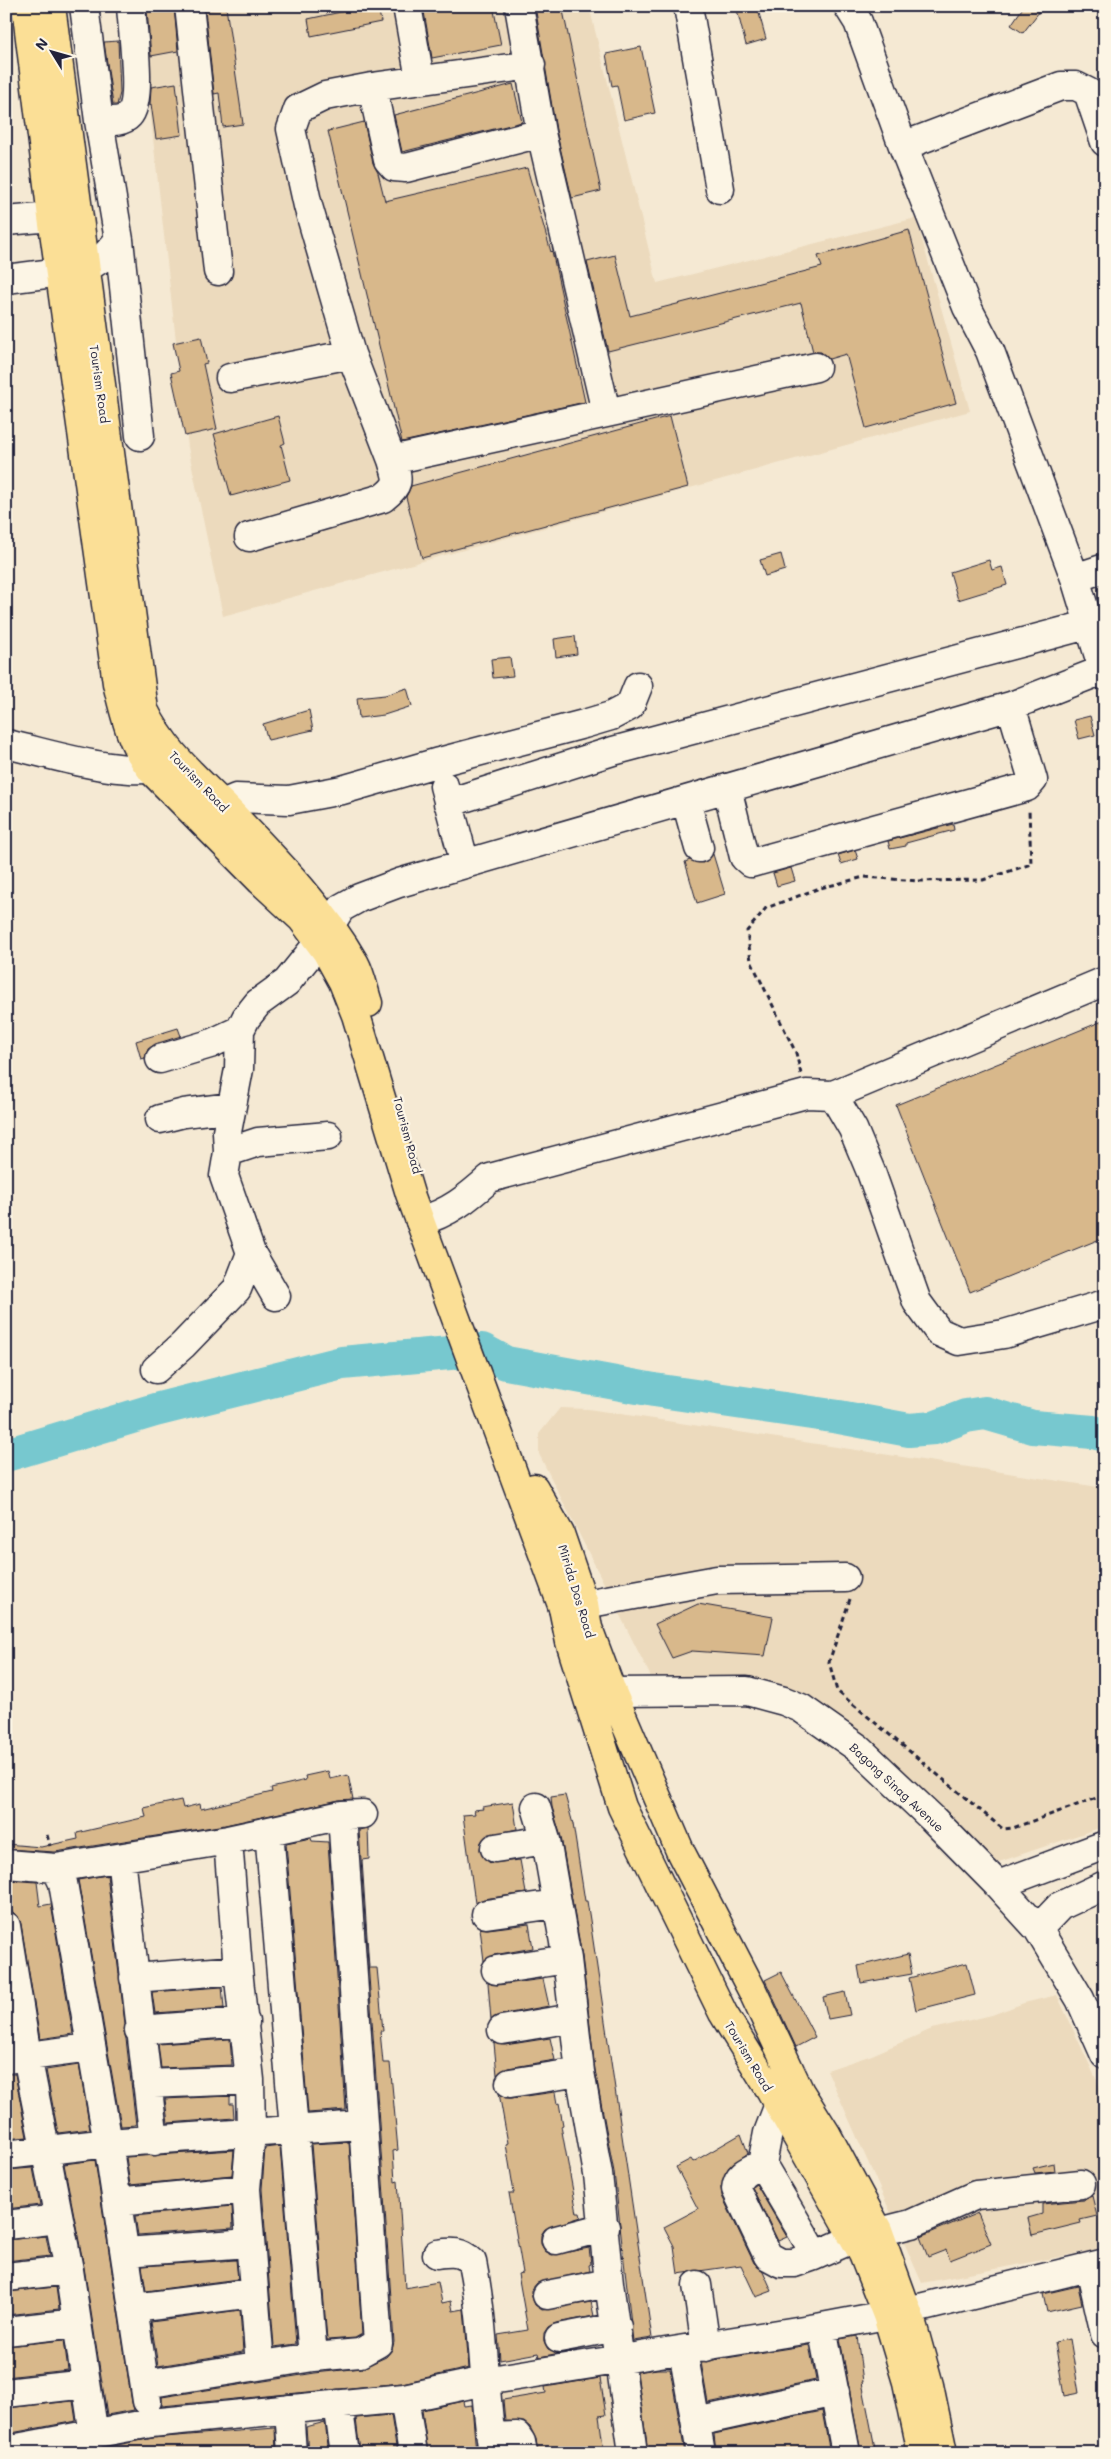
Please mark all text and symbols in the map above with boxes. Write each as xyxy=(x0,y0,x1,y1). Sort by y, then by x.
north arrow xyxy=(28,28,78,78)
text: N xyxy=(30,34,52,54)
street label: Tourism Road xyxy=(87,344,113,425)
street label: Tourism Road xyxy=(166,747,233,815)
street label: Tourism Road xyxy=(390,1095,426,1176)
street label: Mirida Dos Road xyxy=(555,1542,599,1640)
street label: Bagong Sinag Avenue xyxy=(846,1739,948,1835)
street label: Tourism Road xyxy=(722,2018,776,2094)

